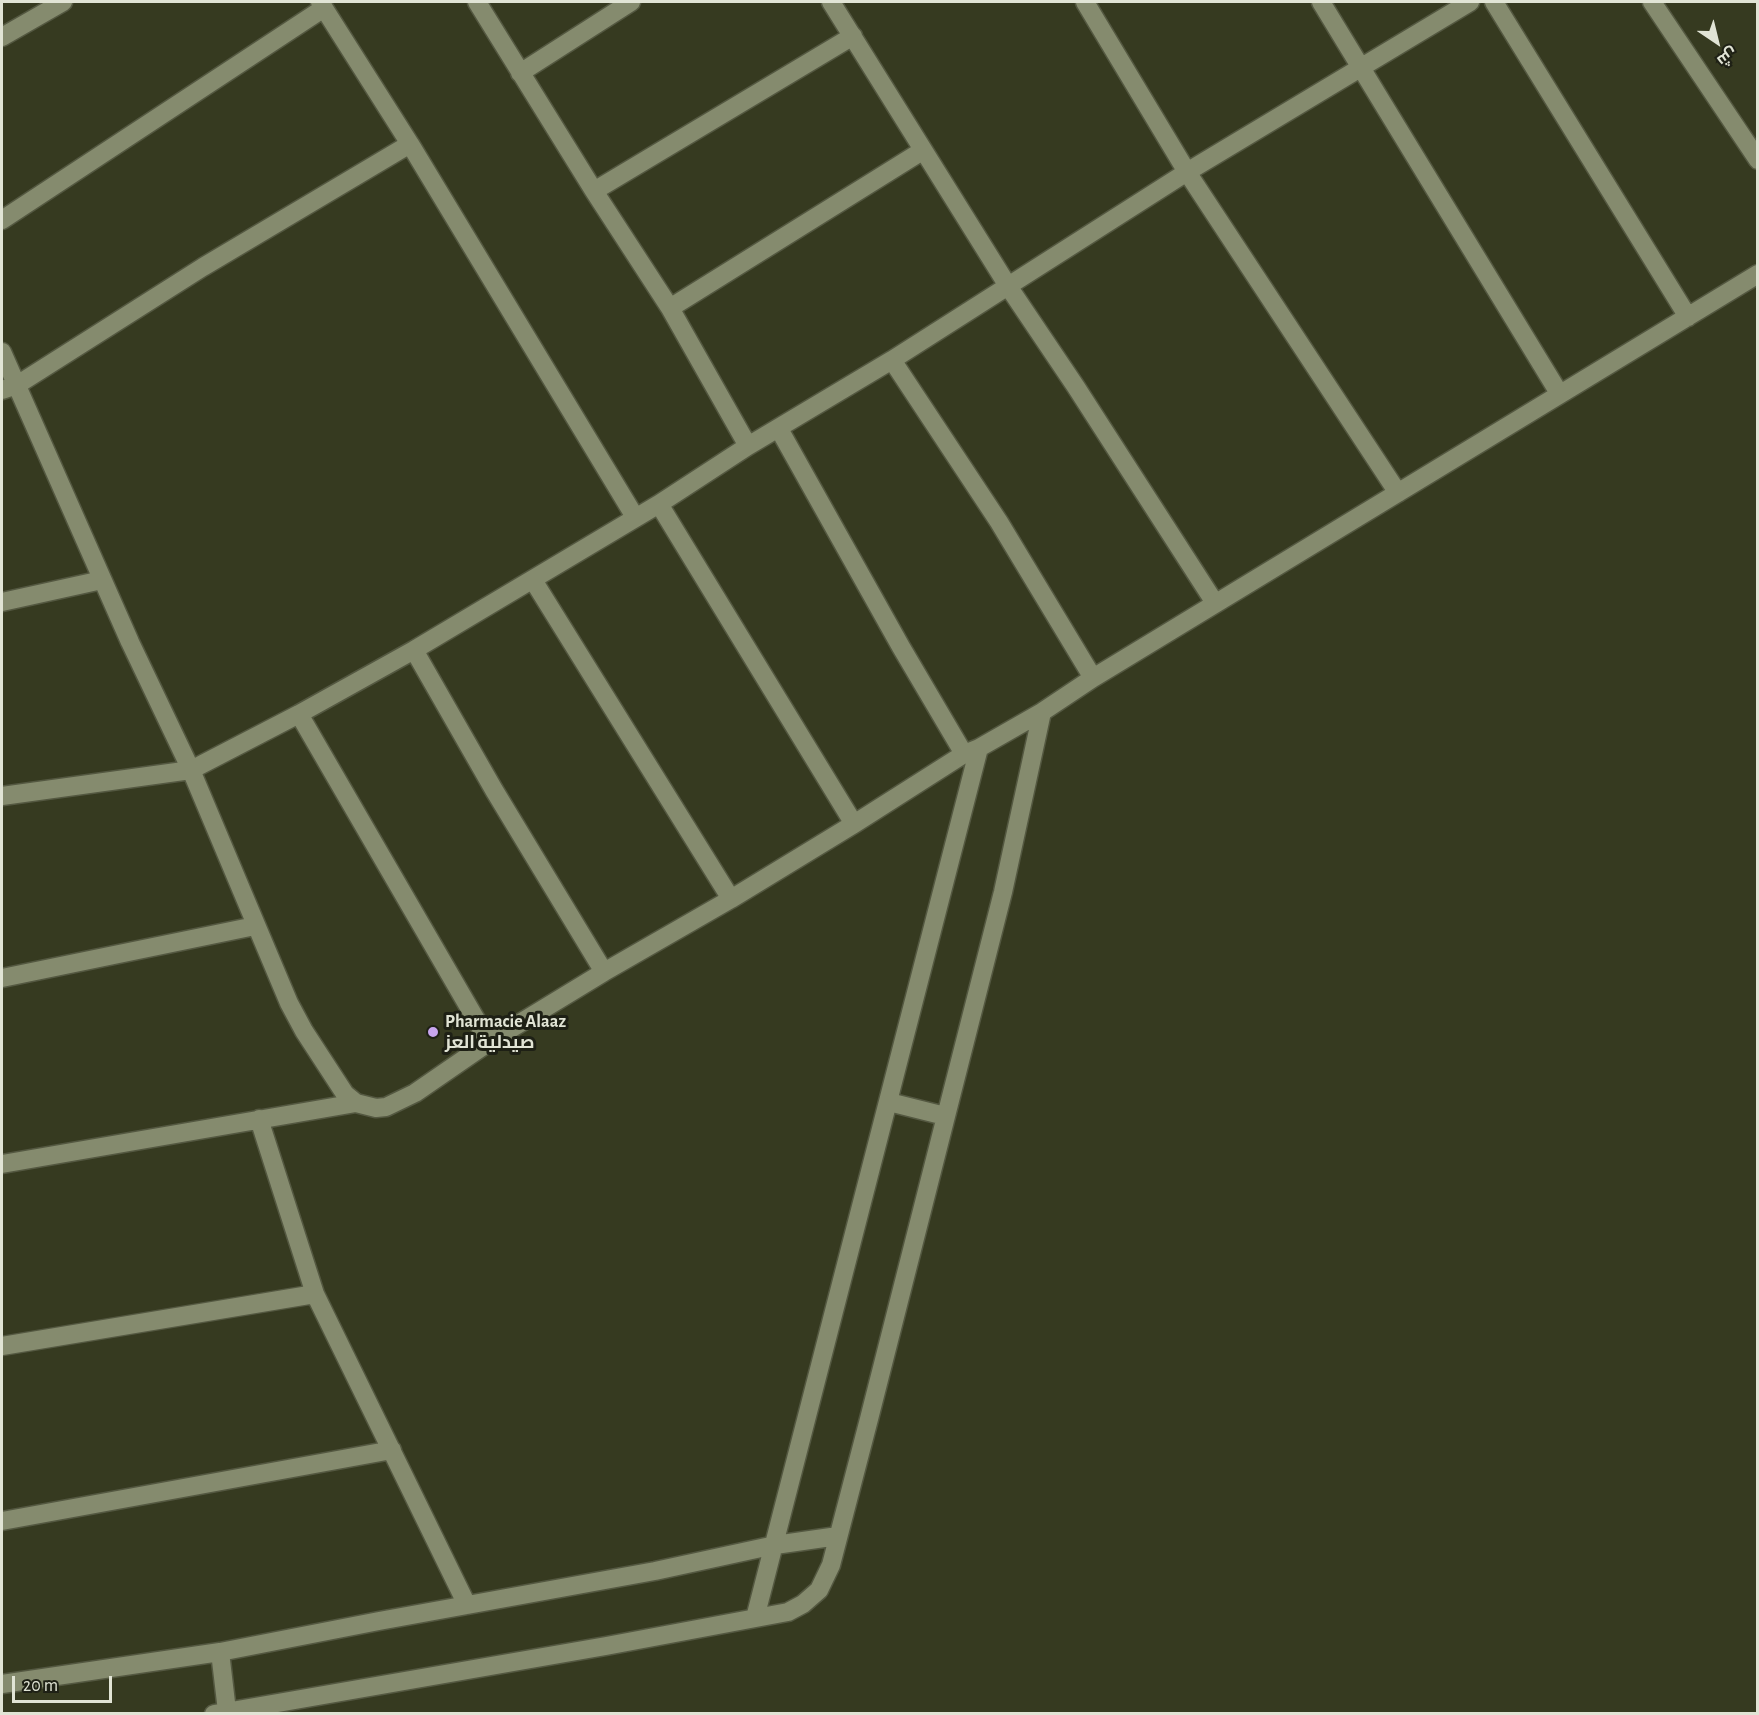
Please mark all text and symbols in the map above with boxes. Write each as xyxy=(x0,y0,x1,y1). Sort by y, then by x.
north arrow xyxy=(1687,12,1747,72)
text: ش xyxy=(1714,44,1740,69)
place label: Pharmacie Alaaz صيدلية العز xyxy=(445,1011,566,1054)
marker: Pharmacie Alaaz صيدلية العز xyxy=(426,1025,440,1039)
scale bar xyxy=(15,1664,116,1702)
text: 20 m xyxy=(23,1677,58,1695)

